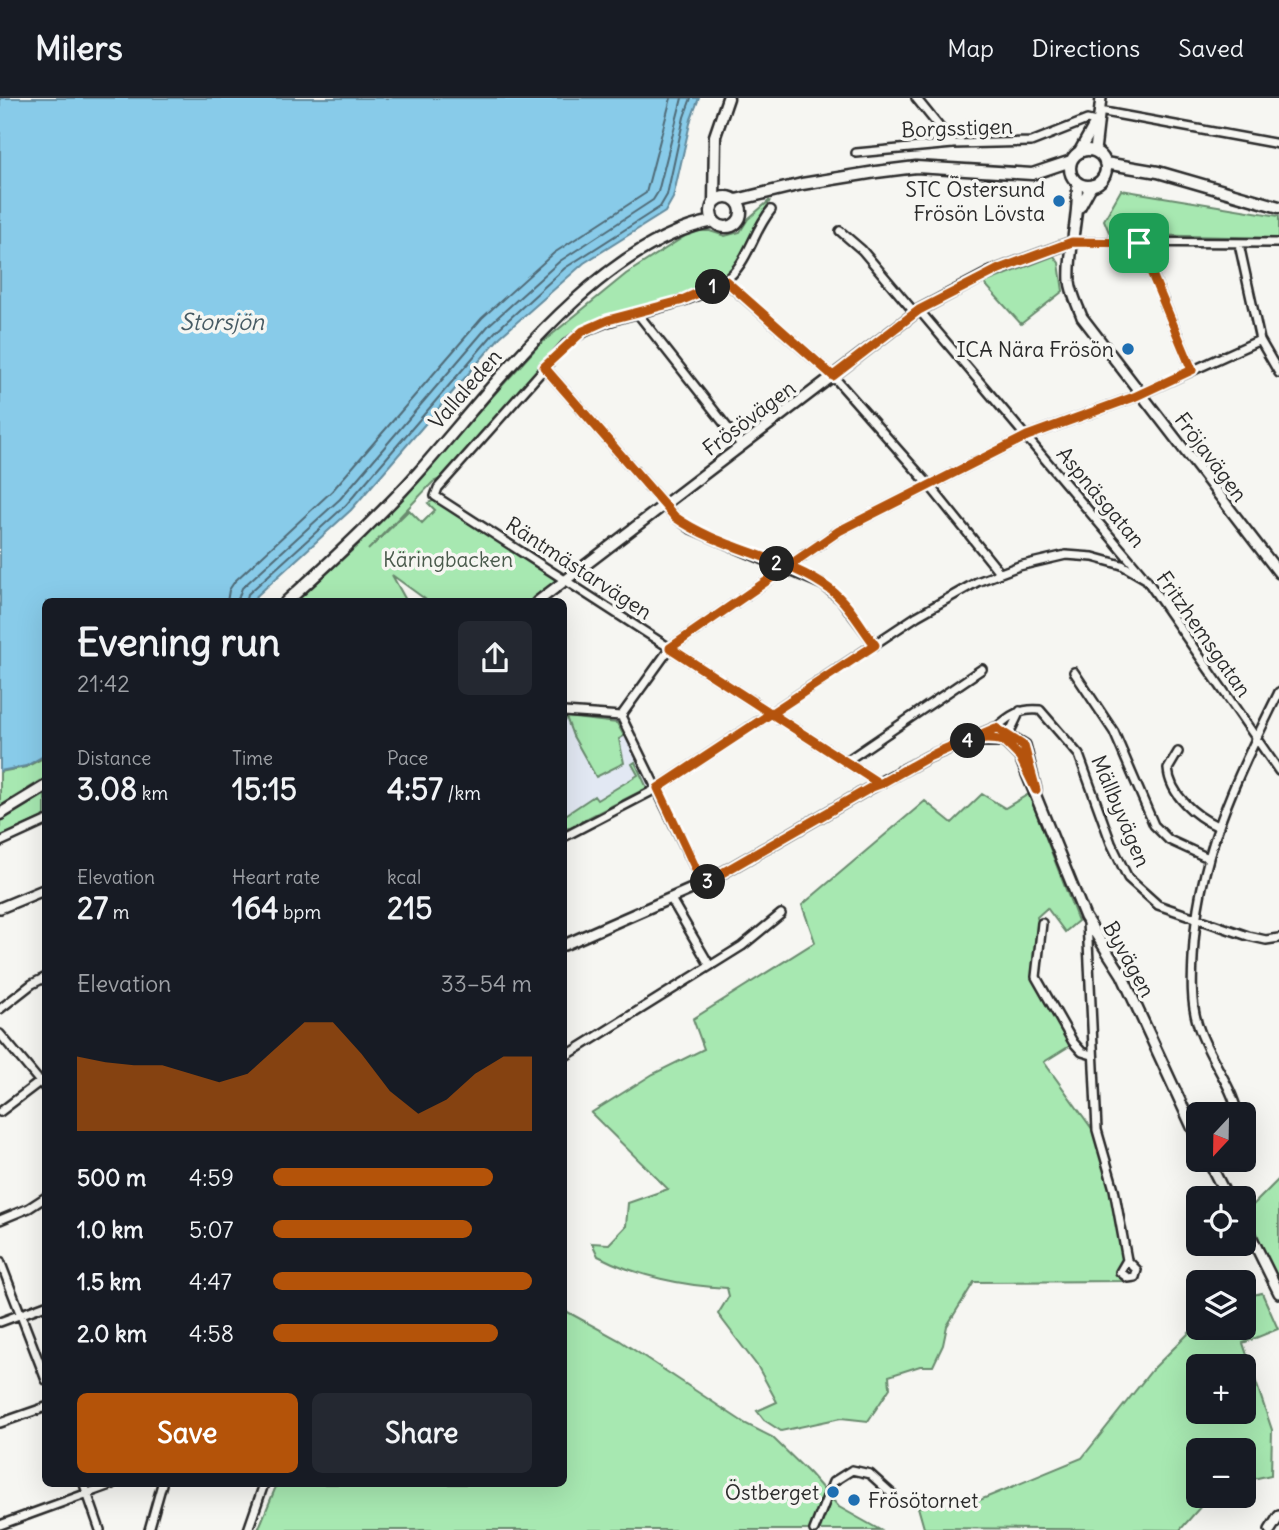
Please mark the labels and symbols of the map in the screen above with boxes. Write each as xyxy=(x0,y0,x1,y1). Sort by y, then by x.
street label: Borgsstigen xyxy=(901,113,1013,143)
place label: STC Östersund Frösön Lövsta xyxy=(905,176,1045,227)
marker: STC Östersund Frösön Lövsta xyxy=(1051,193,1067,209)
pin xyxy=(1109,213,1169,273)
pin: 1 xyxy=(696,270,730,304)
water label: Storsjön xyxy=(180,307,265,336)
place label: ICA Nära Frösön xyxy=(957,336,1114,363)
marker: ICA Nära Frösön xyxy=(1120,341,1136,357)
street label: Vallaleden xyxy=(423,343,507,435)
street label: Frösövägen xyxy=(697,374,801,462)
street label: Fröjavägen xyxy=(1169,407,1253,507)
street label: Aspnäsgatan xyxy=(1051,441,1151,553)
street label: Räntmästarvägen xyxy=(501,511,657,625)
park label: Käringbacken xyxy=(383,546,513,573)
pin: 2 xyxy=(760,546,794,582)
street label: Fritzhemsgatan xyxy=(1151,566,1257,702)
pin: 4 xyxy=(950,724,986,758)
street label: Mällbyvägen xyxy=(1085,751,1157,871)
pin: 3 xyxy=(690,864,726,900)
street label: Byvägen xyxy=(1097,916,1161,1002)
north arrow xyxy=(1186,1102,1256,1172)
place label: Östberget xyxy=(725,1479,819,1506)
marker: Östberget xyxy=(825,1484,841,1500)
place label: Frösötornet xyxy=(868,1487,978,1514)
marker: Frösötornet xyxy=(846,1492,862,1508)

